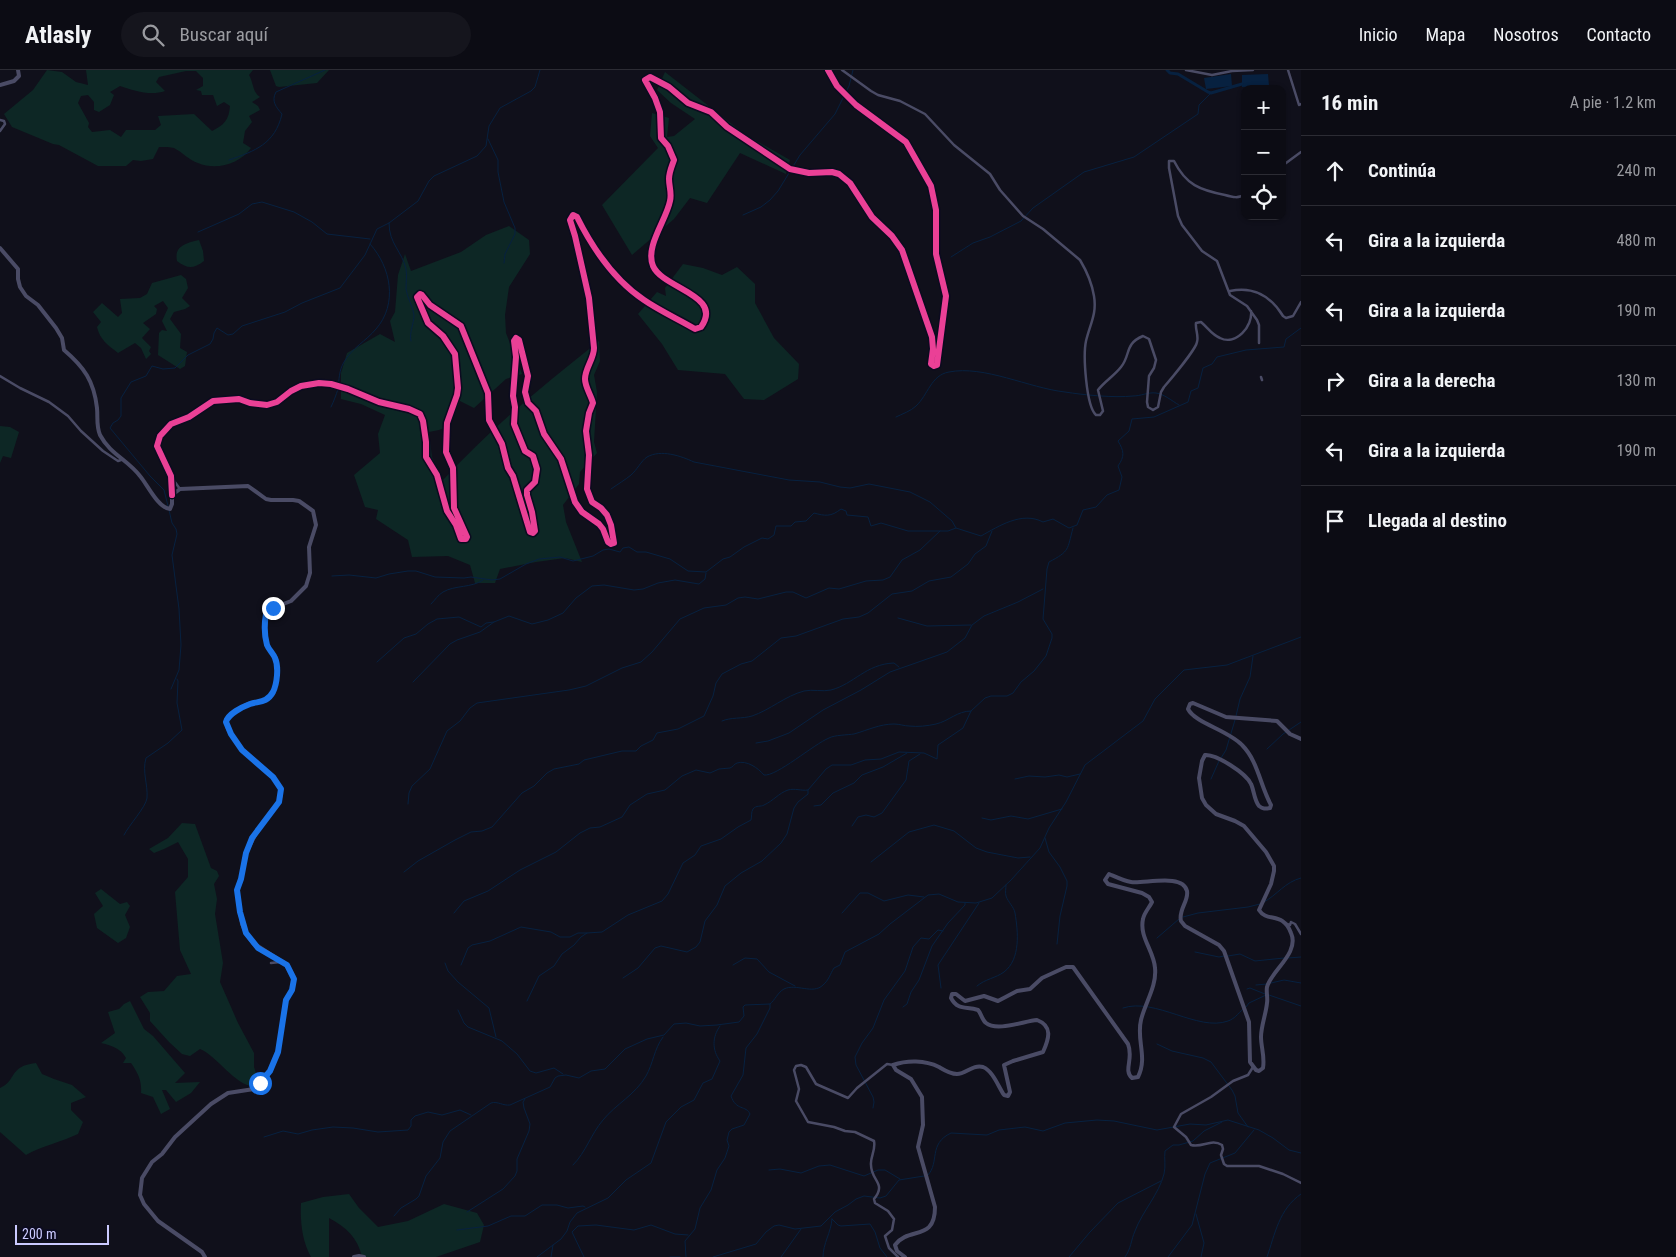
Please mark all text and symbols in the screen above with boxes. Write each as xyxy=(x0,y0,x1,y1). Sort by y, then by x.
search box xyxy=(121,12,471,57)
text: Atlasly xyxy=(25,21,91,49)
icon: search xyxy=(139,21,167,49)
text: Buscar aquí xyxy=(179,23,268,46)
text: Inicio xyxy=(1359,24,1398,45)
text: Mapa xyxy=(1426,24,1465,45)
text: Nosotros xyxy=(1493,24,1559,45)
text: Contacto xyxy=(1587,24,1651,45)
map controls xyxy=(1241,85,1286,220)
button: + xyxy=(1241,85,1286,130)
text: 16 min xyxy=(1321,91,1378,115)
text: A pie · 1.2 km xyxy=(1570,93,1656,112)
button: − xyxy=(1241,130,1286,175)
icon: ahead xyxy=(1321,157,1349,185)
text: Continúa xyxy=(1368,159,1436,182)
text: 240 m xyxy=(1617,161,1656,180)
button: locate xyxy=(1241,175,1286,220)
icon: left xyxy=(1321,227,1349,255)
text: Gira a la izquierda xyxy=(1368,229,1505,252)
text: 480 m xyxy=(1617,231,1656,250)
icon: left xyxy=(1321,297,1349,325)
text: Gira a la izquierda xyxy=(1368,299,1505,322)
text: 190 m xyxy=(1617,301,1656,320)
icon: right xyxy=(1321,367,1349,395)
text: Gira a la derecha xyxy=(1368,369,1495,392)
text: 130 m xyxy=(1617,371,1656,390)
icon: left xyxy=(1321,437,1349,465)
text: Gira a la izquierda xyxy=(1368,439,1505,462)
text: 190 m xyxy=(1617,441,1656,460)
icon: arrive xyxy=(1321,507,1349,535)
text: Llegada al destino xyxy=(1368,509,1507,532)
route end xyxy=(262,597,285,620)
route start xyxy=(249,1072,272,1095)
scale bar xyxy=(15,1222,109,1245)
text: 200 m xyxy=(22,1226,57,1242)

